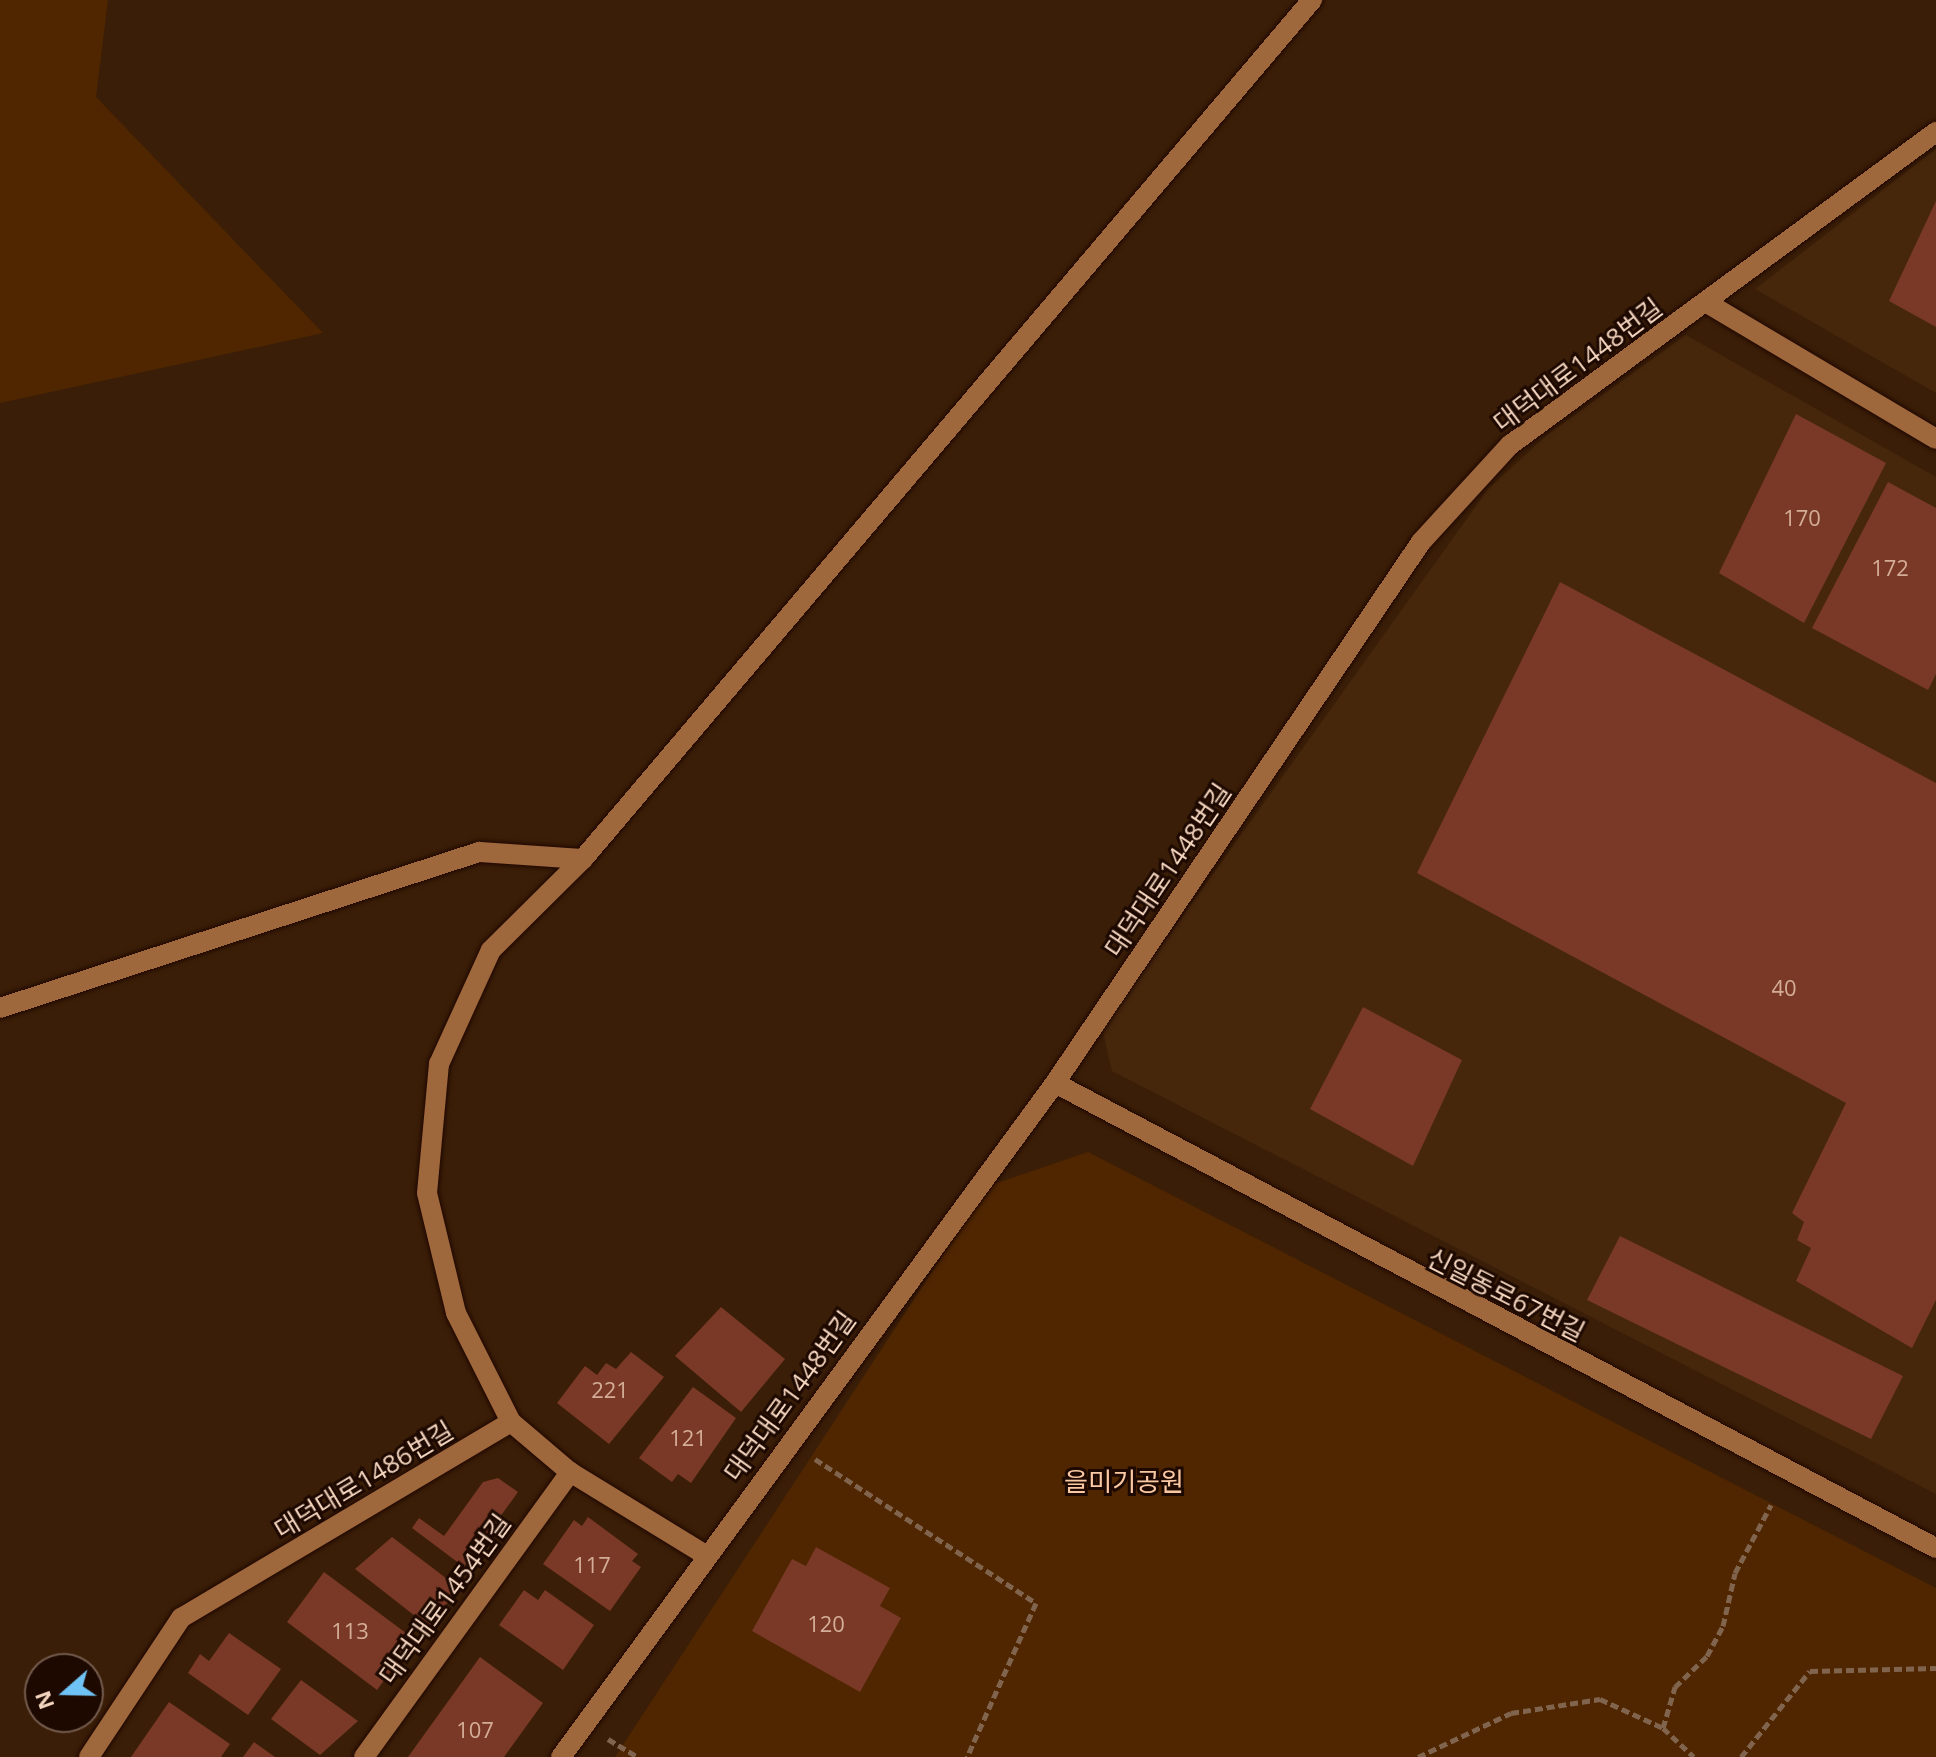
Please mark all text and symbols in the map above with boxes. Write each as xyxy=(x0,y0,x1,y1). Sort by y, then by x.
street label: 대덕대로1448번길 xyxy=(1488,291,1668,439)
house number: 170 xyxy=(1783,505,1821,531)
house number: 172 xyxy=(1871,555,1909,581)
street label: 대덕대로1448번길 xyxy=(1098,777,1238,963)
house number: 40 xyxy=(1771,975,1797,1001)
street label: 신일동로67번길 xyxy=(1422,1242,1590,1348)
street label: 대덕대로1448번길 xyxy=(718,1305,862,1487)
house number: 221 xyxy=(591,1377,629,1403)
street label: 대덕대로1486번길 xyxy=(269,1414,459,1546)
house number: 121 xyxy=(669,1425,707,1451)
park label: 을미기공원 xyxy=(1064,1466,1184,1498)
street label: 대덕대로1454번길 xyxy=(373,1508,517,1690)
house number: 117 xyxy=(573,1552,611,1578)
house number: 120 xyxy=(807,1611,845,1637)
house number: 113 xyxy=(331,1618,369,1644)
north arrow xyxy=(24,1653,104,1733)
text: N xyxy=(26,1687,60,1714)
house number: 107 xyxy=(456,1717,494,1743)

